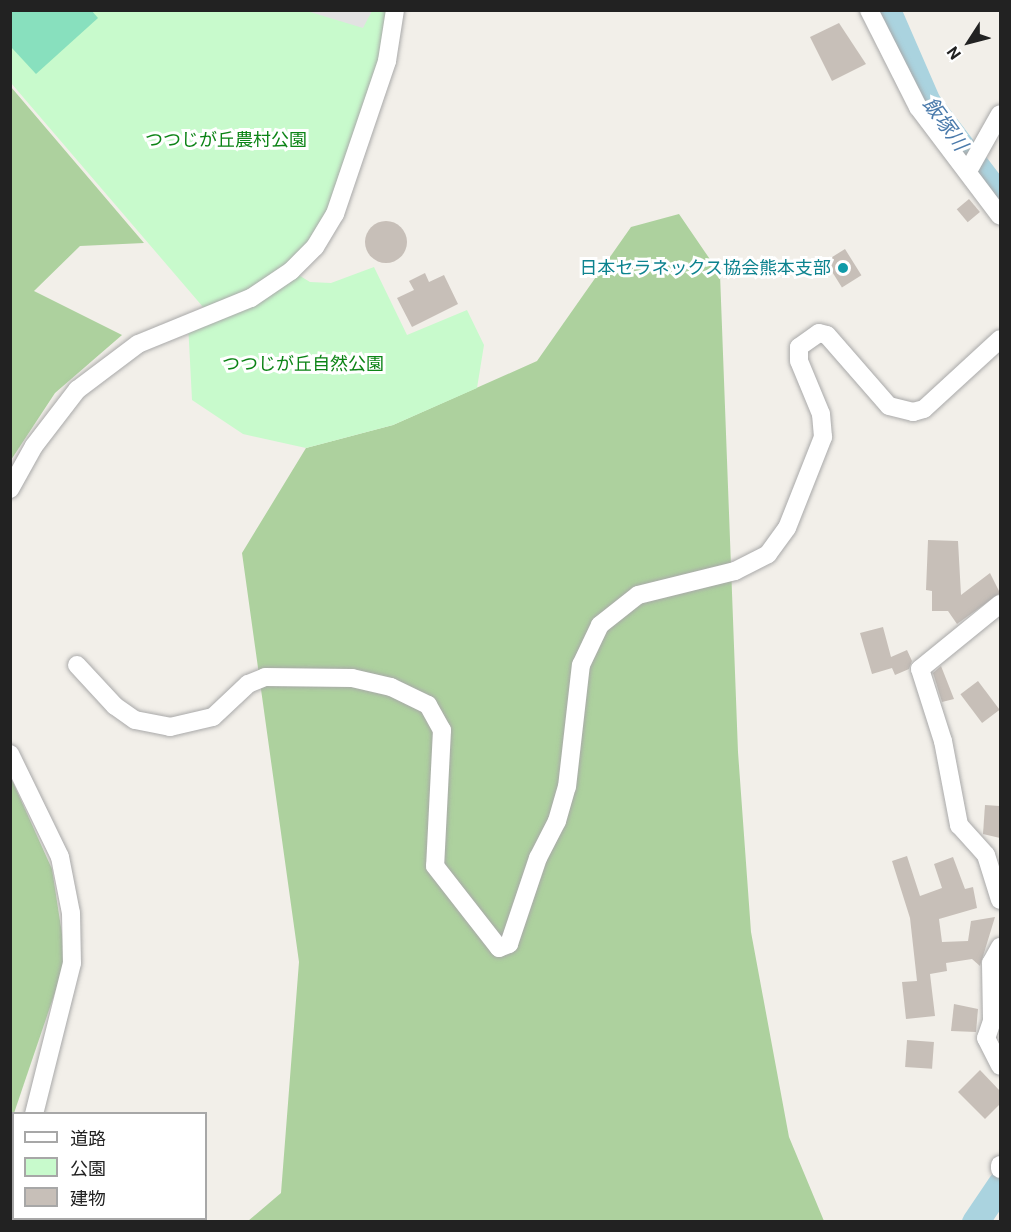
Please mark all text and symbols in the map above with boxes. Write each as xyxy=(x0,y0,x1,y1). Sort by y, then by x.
north arrow xyxy=(939,12,999,72)
text: N xyxy=(943,43,965,63)
water label: 飯塚川 xyxy=(918,93,972,155)
park label: つつじが丘農村公園 xyxy=(145,129,307,151)
place label: 日本セラネックス協会熊本支部 xyxy=(579,257,831,279)
marker: 日本セラネックス協会熊本支部 xyxy=(836,261,850,275)
park label: つつじが丘自然公園 xyxy=(222,353,384,375)
legend xyxy=(12,1112,207,1220)
text: 道路 xyxy=(70,1128,106,1149)
text: 公園 xyxy=(70,1158,106,1179)
text: 建物 xyxy=(70,1188,106,1209)

